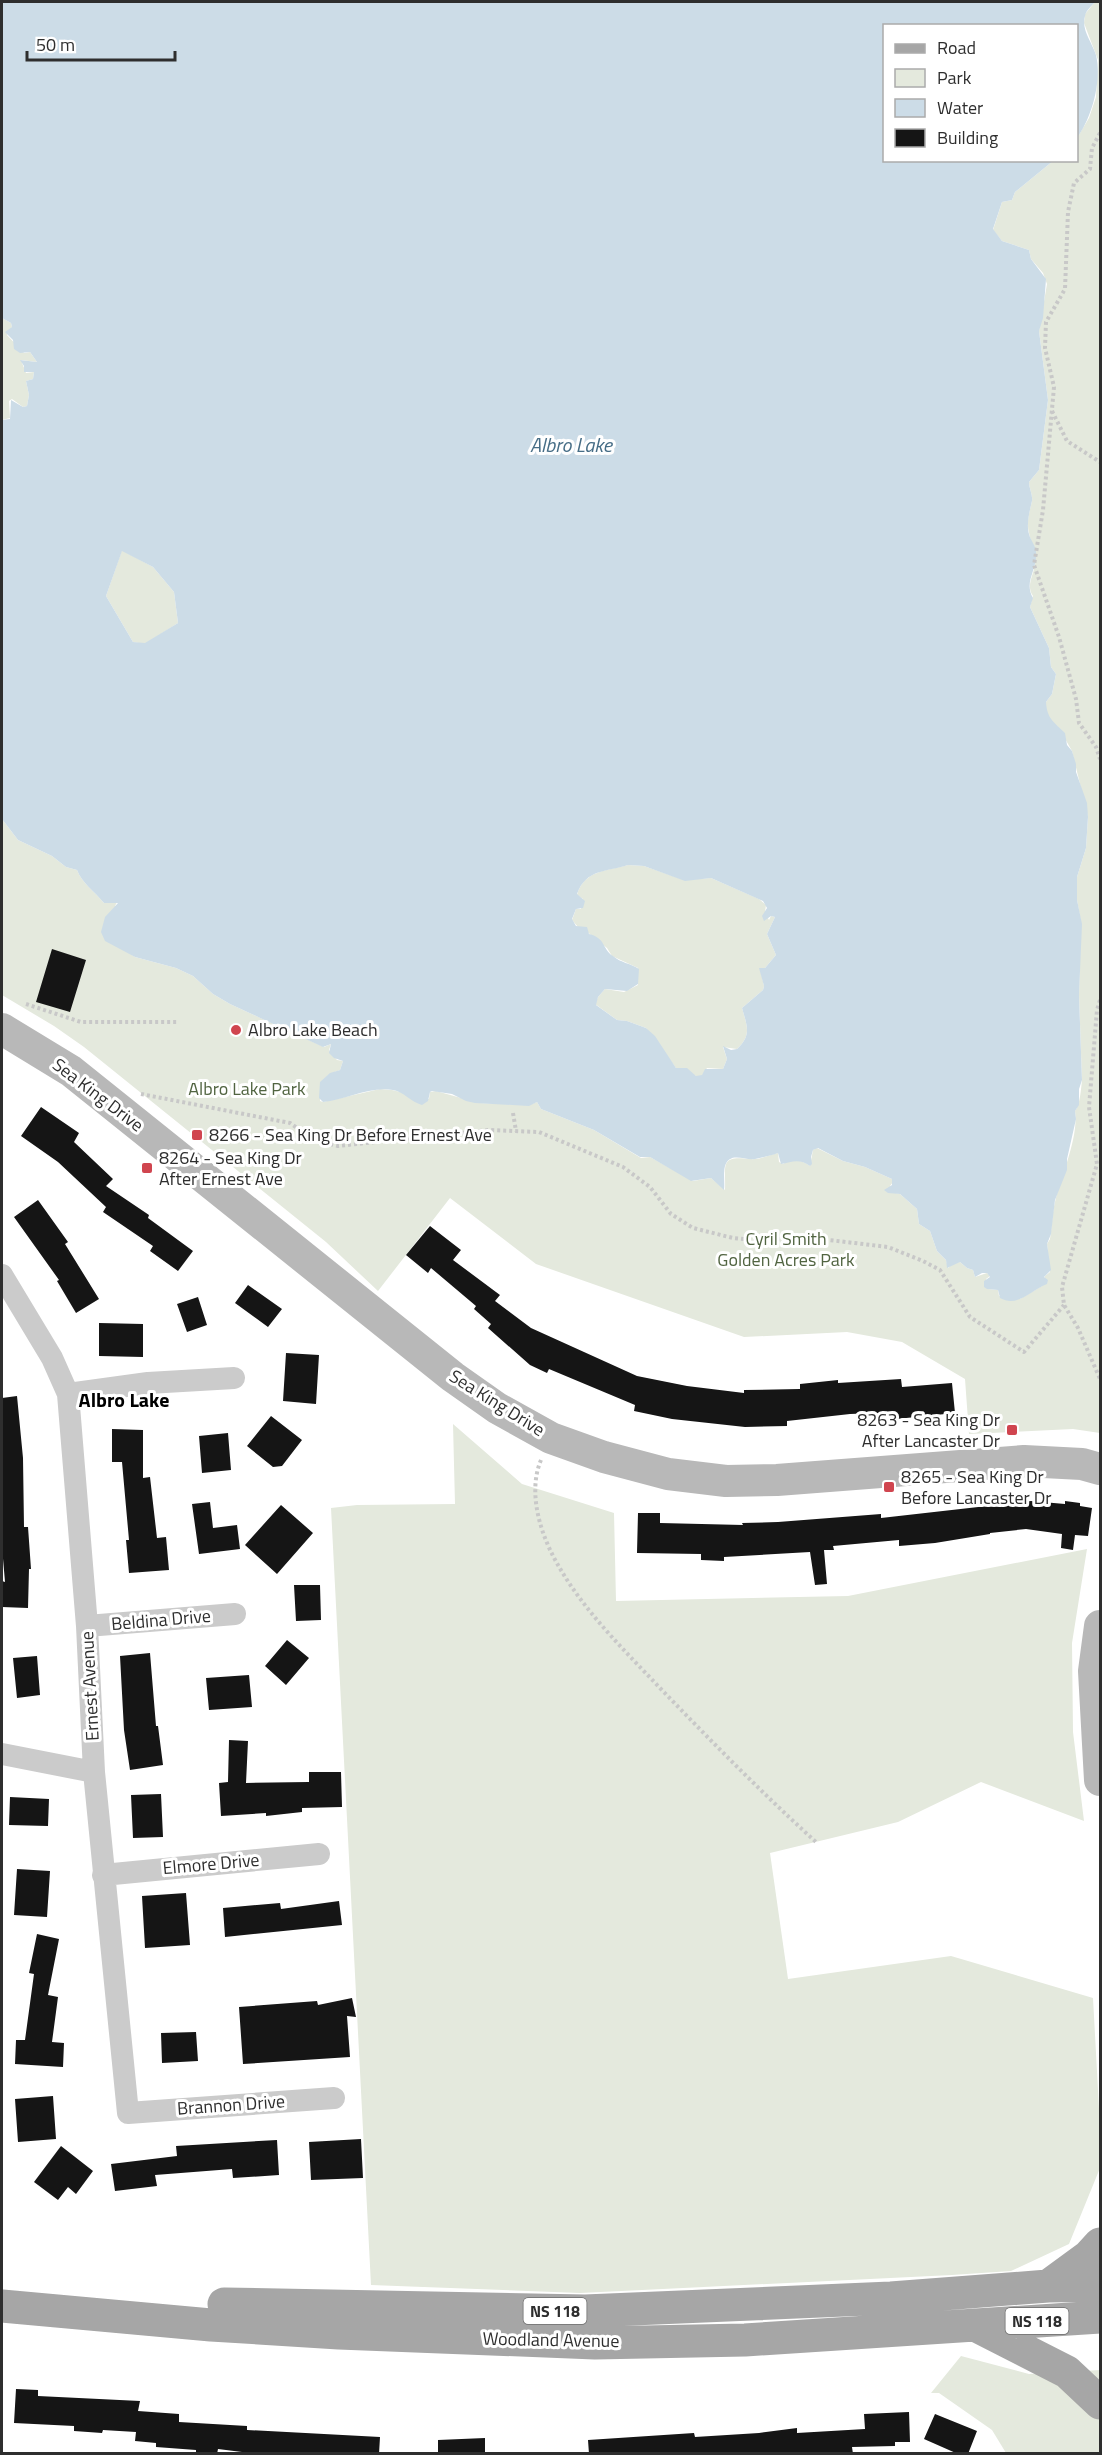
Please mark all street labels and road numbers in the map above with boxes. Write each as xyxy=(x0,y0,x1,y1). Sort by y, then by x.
street label: Sea King Drive xyxy=(47,1051,150,1138)
street label: Sea King Drive xyxy=(444,1362,550,1443)
street label: Beldina Drive xyxy=(110,1602,212,1637)
street label: Ernest Avenue xyxy=(73,1630,106,1742)
street label: Elmore Drive xyxy=(161,1846,261,1881)
street label: Brannon Drive xyxy=(176,2087,286,2122)
road number: NS 118 xyxy=(524,2298,586,2324)
road number: NS 118 xyxy=(1006,2308,1068,2334)
street label: Woodland Avenue xyxy=(482,2325,620,2354)

